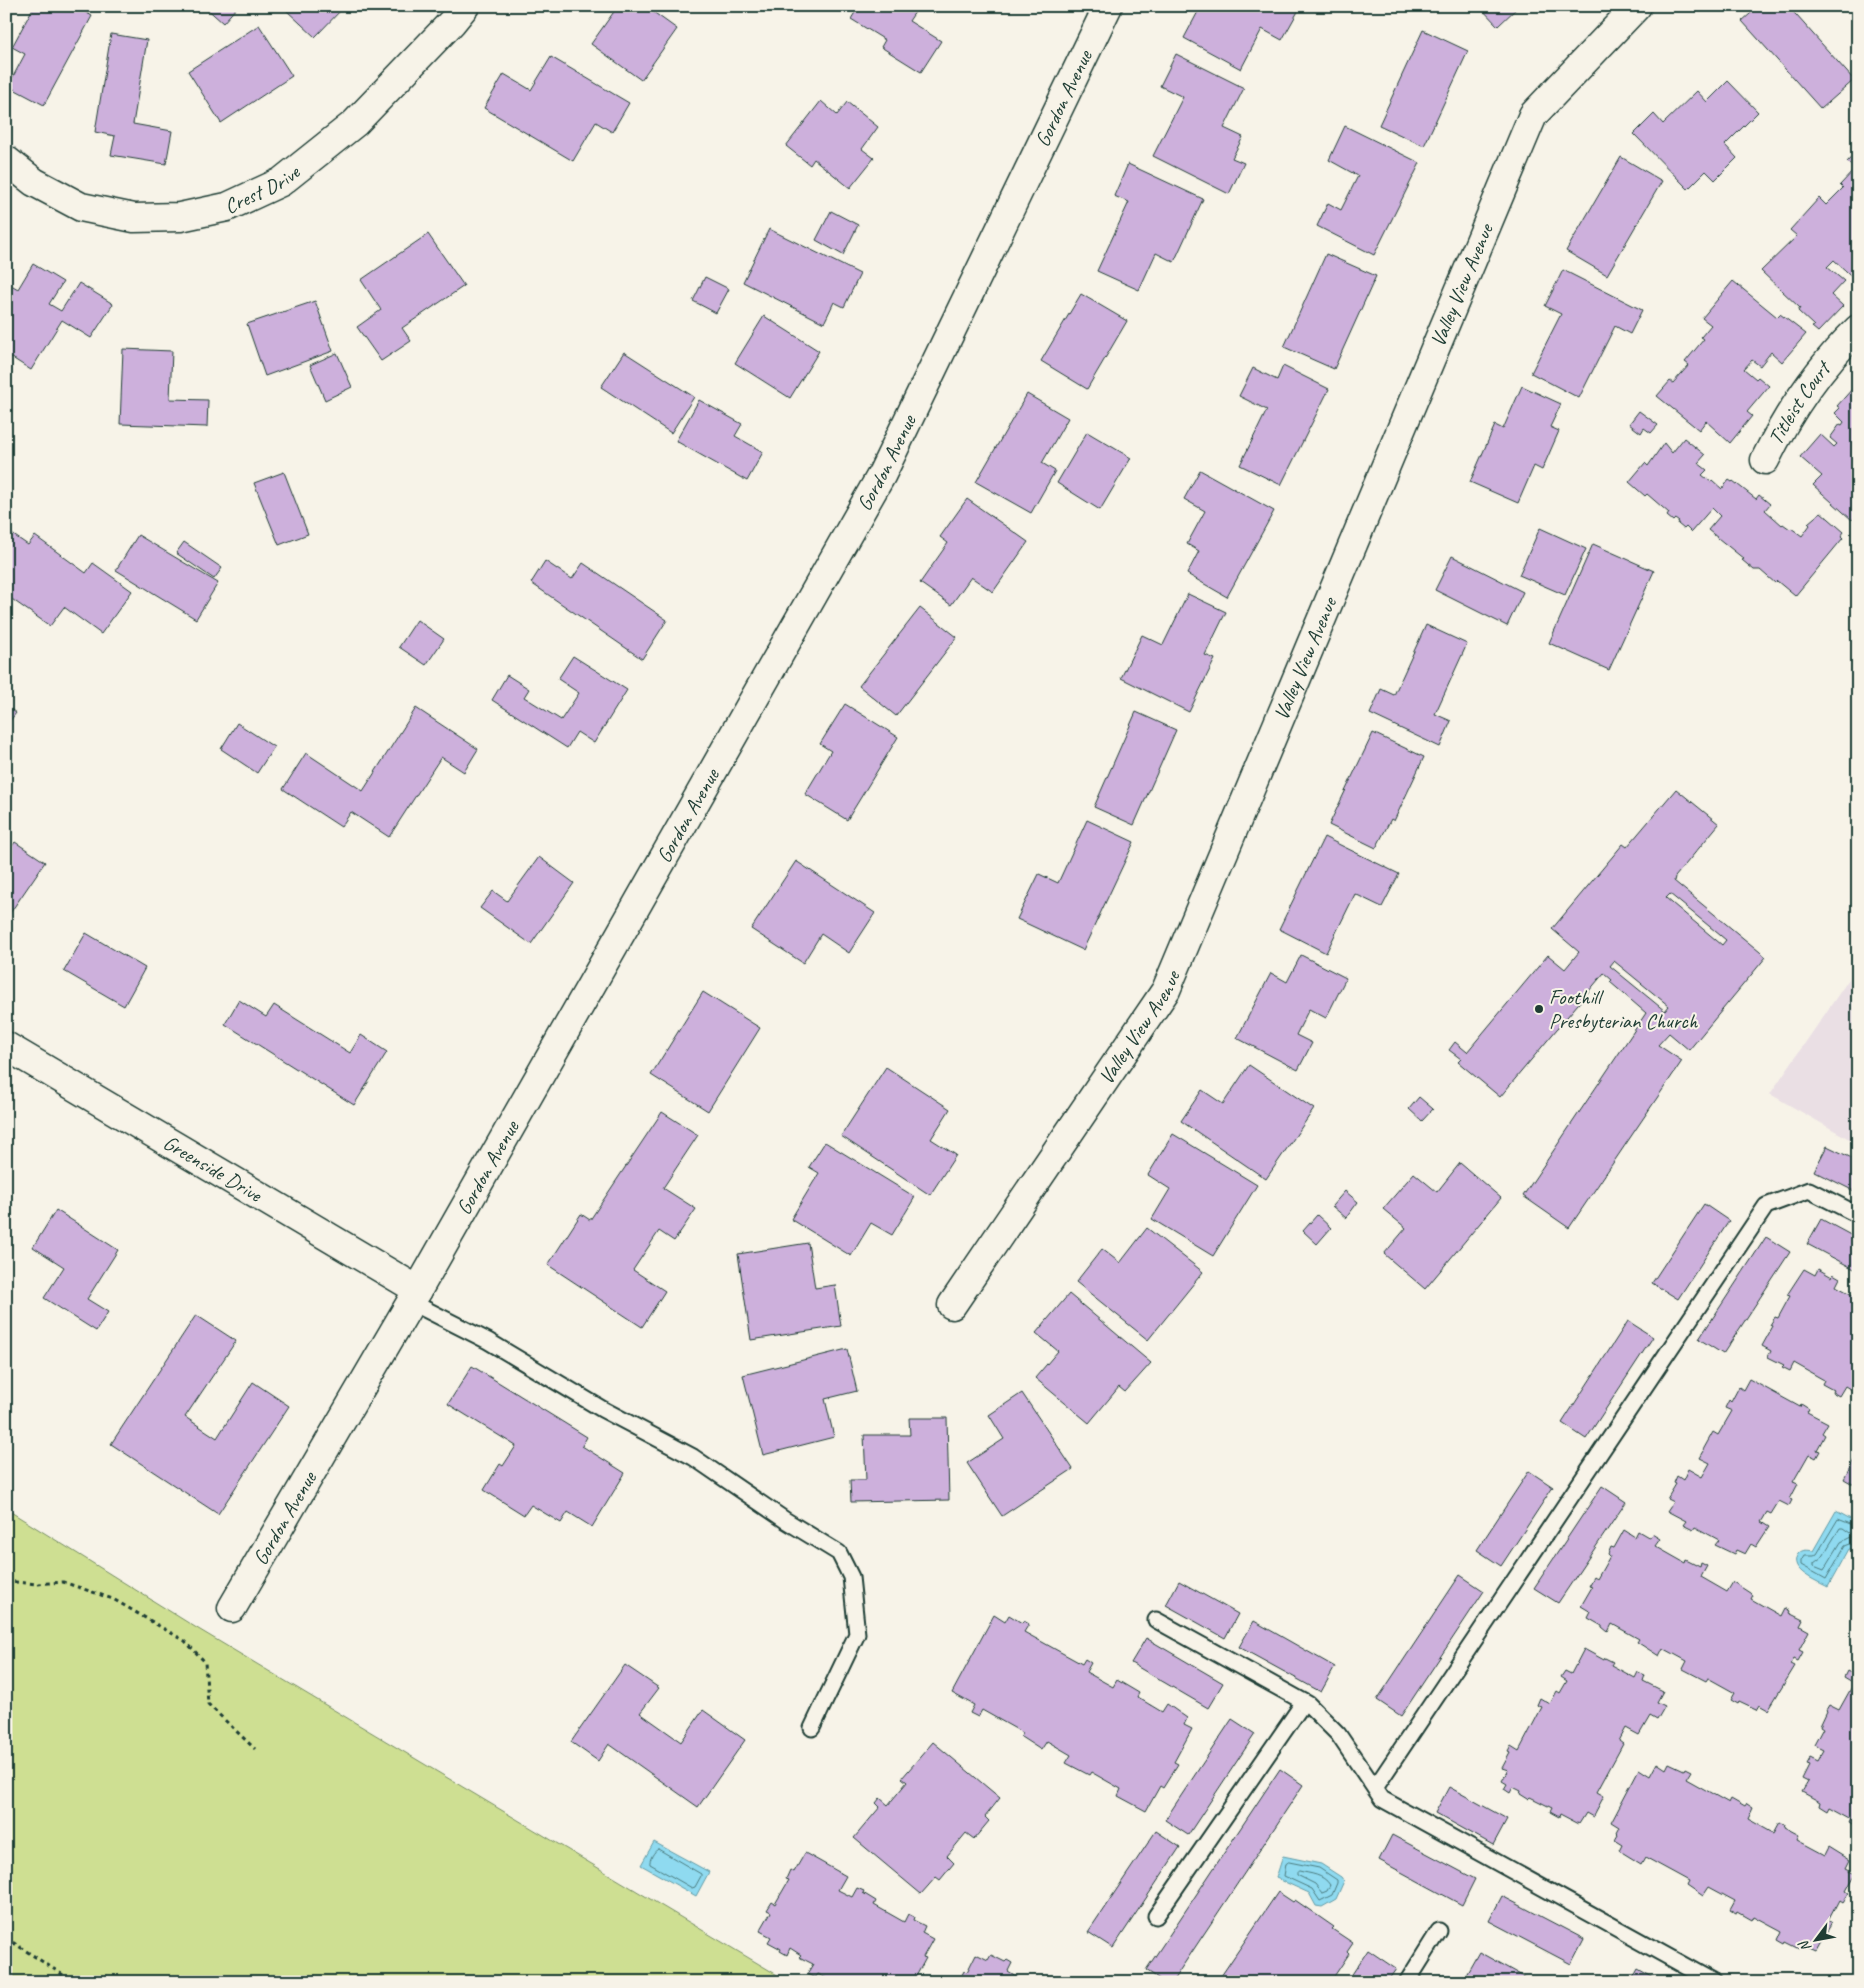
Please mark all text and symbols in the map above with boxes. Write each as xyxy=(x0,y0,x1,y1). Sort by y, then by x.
street label: Gordon Avenue xyxy=(1029,45,1098,151)
street label: Crest Drive xyxy=(220,159,306,219)
street label: Valley View Avenue xyxy=(1424,218,1500,350)
street label: Titleist Court xyxy=(1762,354,1837,449)
street label: Gordon Avenue xyxy=(851,410,922,515)
street label: Valley View Avenue xyxy=(1268,592,1343,724)
street label: Gordon Avenue xyxy=(651,763,725,867)
street label: Valley View Avenue xyxy=(1093,965,1186,1089)
place label: Foothill Presbyterian Church xyxy=(1549,984,1699,1034)
marker: Foothill Presbyterian Church xyxy=(1533,1003,1545,1015)
street label: Gordon Avenue xyxy=(450,1115,525,1219)
street label: Greenside Drive xyxy=(159,1129,267,1208)
street label: Gordon Avenue xyxy=(247,1466,323,1570)
north arrow xyxy=(1792,1916,1842,1966)
text: N xyxy=(1795,1936,1815,1955)

